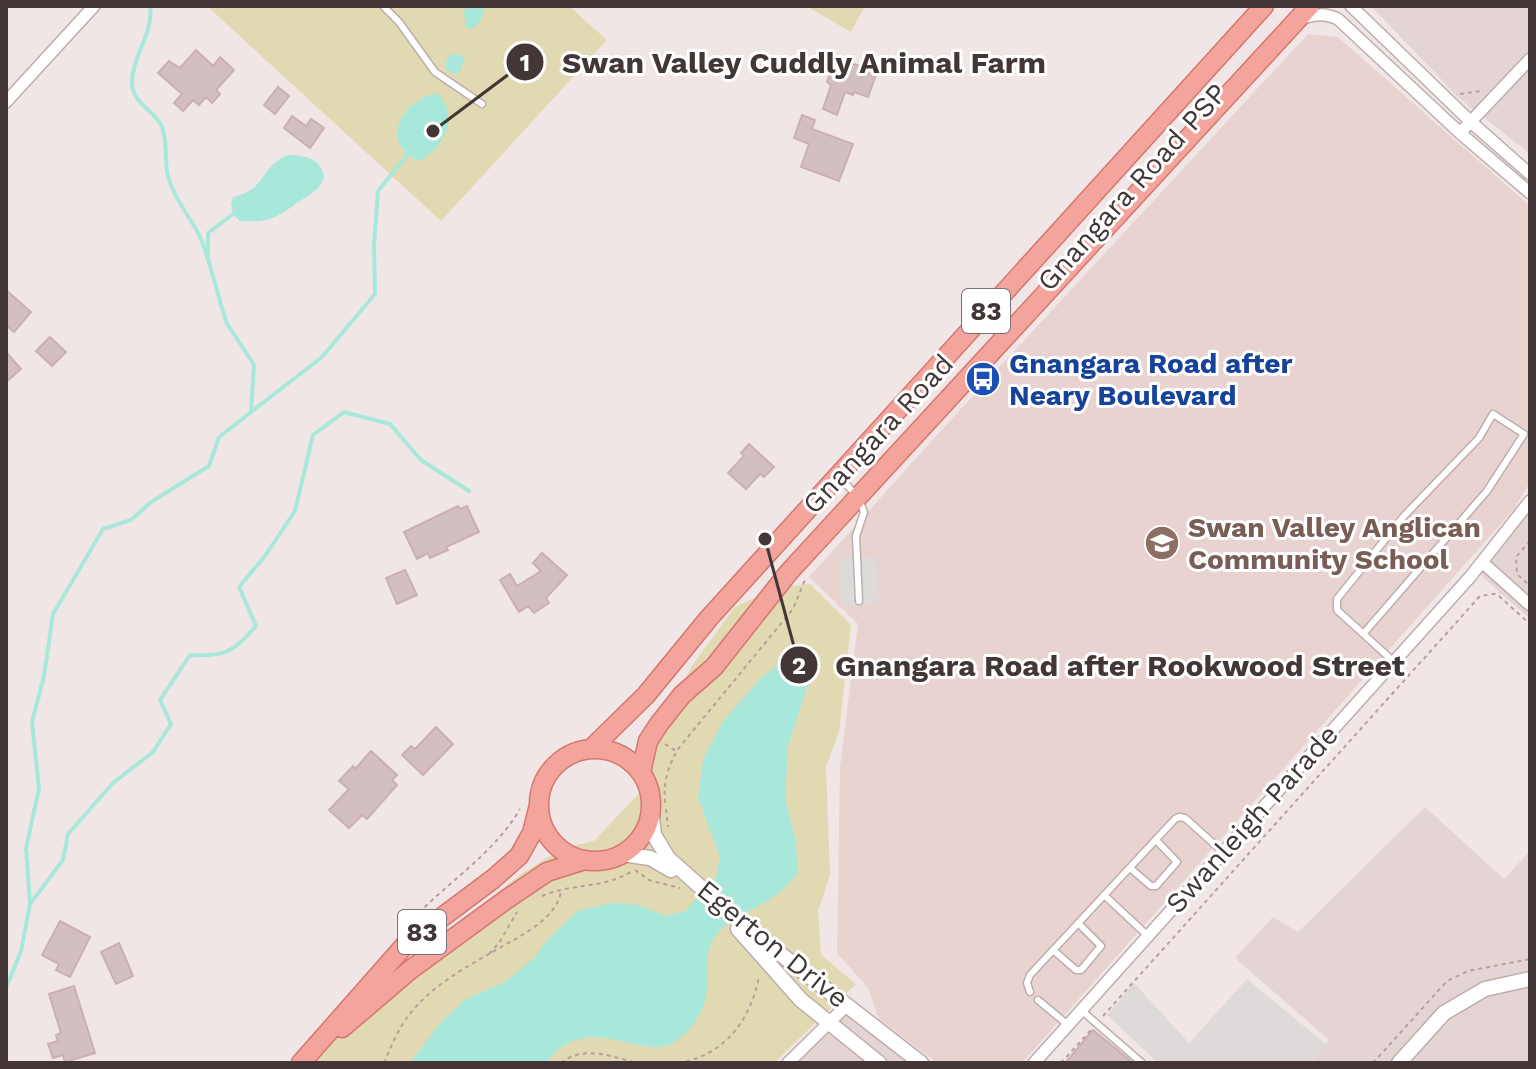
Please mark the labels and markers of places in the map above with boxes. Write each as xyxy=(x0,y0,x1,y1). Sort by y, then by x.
callout: Swan Valley Cuddly Animal Farm xyxy=(505,35,1064,89)
place label: Gnangara Road after Neary Boulevard xyxy=(1009,347,1293,412)
bus stop icon: Gnangara Road after Neary Boulevard xyxy=(964,360,1002,398)
place label: Swan Valley Anglican Community School xyxy=(1188,511,1481,576)
school or university icon: Swan Valley Anglican Community School xyxy=(1143,524,1181,562)
callout: Gnangara Road after Rookwood Street xyxy=(779,638,1422,692)

